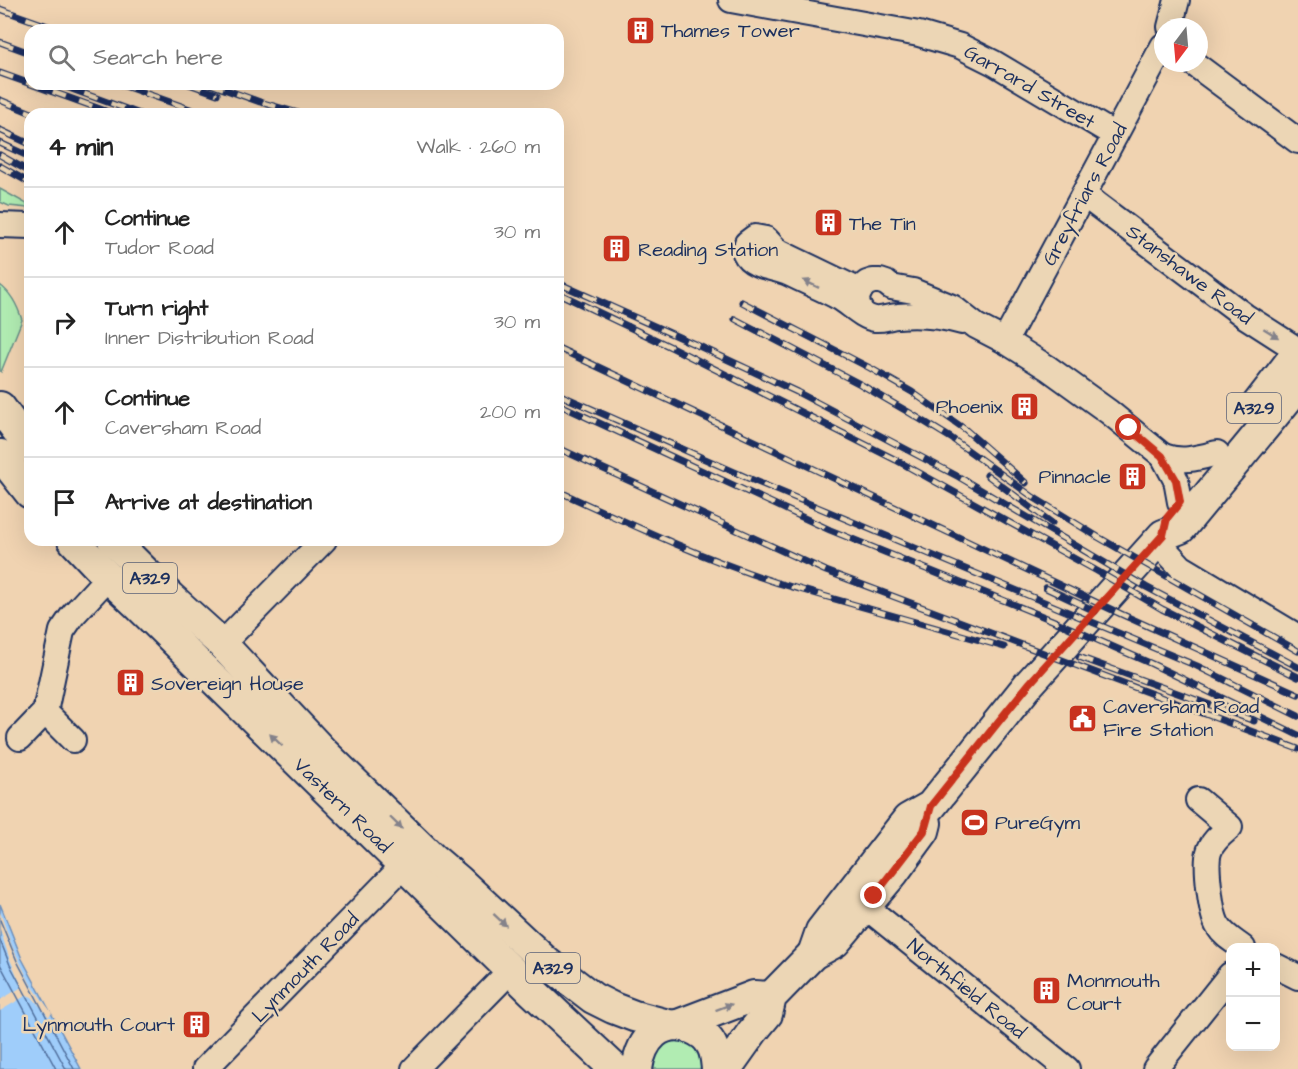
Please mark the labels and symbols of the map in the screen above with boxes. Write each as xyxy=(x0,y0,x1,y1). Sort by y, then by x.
building icon: Thames Tower xyxy=(624,14,656,46)
place label: Thames Tower xyxy=(661,17,800,45)
north arrow xyxy=(1154,18,1208,72)
street label: Garrard Street xyxy=(959,38,1100,136)
street label: Greyfriars Road xyxy=(1035,118,1135,271)
building icon: The Tin xyxy=(812,207,844,239)
place label: The Tin xyxy=(849,210,916,238)
street label: Stanshawe Road xyxy=(1120,218,1259,332)
building icon: Reading Station xyxy=(601,233,633,265)
place label: Reading Station xyxy=(638,236,778,265)
one-way arrow xyxy=(803,280,820,289)
one-way arrow xyxy=(1263,327,1279,338)
building icon: Phoenix xyxy=(1008,390,1040,422)
place label: Phoenix xyxy=(936,393,1004,421)
road number: A329 xyxy=(1227,393,1281,423)
route start xyxy=(1115,414,1141,440)
building icon: Pinnacle xyxy=(1116,460,1148,492)
place label: Pinnacle xyxy=(1038,463,1111,491)
road number: A329 xyxy=(123,563,177,593)
building icon: Sovereign House xyxy=(114,667,146,699)
place label: Sovereign House xyxy=(151,670,304,699)
place label: Caversham Road Fire Station xyxy=(1103,693,1259,744)
public building icon: Caversham Road Fire Station xyxy=(1066,702,1098,734)
one-way arrow xyxy=(269,733,284,747)
street label: Vastern Road xyxy=(287,752,398,860)
sports icon: PureGym xyxy=(958,806,990,838)
place label: PureGym xyxy=(995,809,1081,838)
one-way arrow xyxy=(388,815,402,829)
route end xyxy=(860,882,886,908)
street label: Lynmouth Road xyxy=(246,906,366,1030)
one-way arrow xyxy=(493,913,508,927)
street label: Northfield Road xyxy=(901,932,1032,1046)
road number: A329 xyxy=(526,953,580,983)
place label: Monmouth Court xyxy=(1067,967,1160,1018)
building icon: Monmouth Court xyxy=(1030,975,1062,1007)
one-way arrow xyxy=(715,1002,733,1011)
building icon: Lynmouth Court xyxy=(180,1008,212,1040)
place label: Lynmouth Court xyxy=(23,1011,175,1040)

